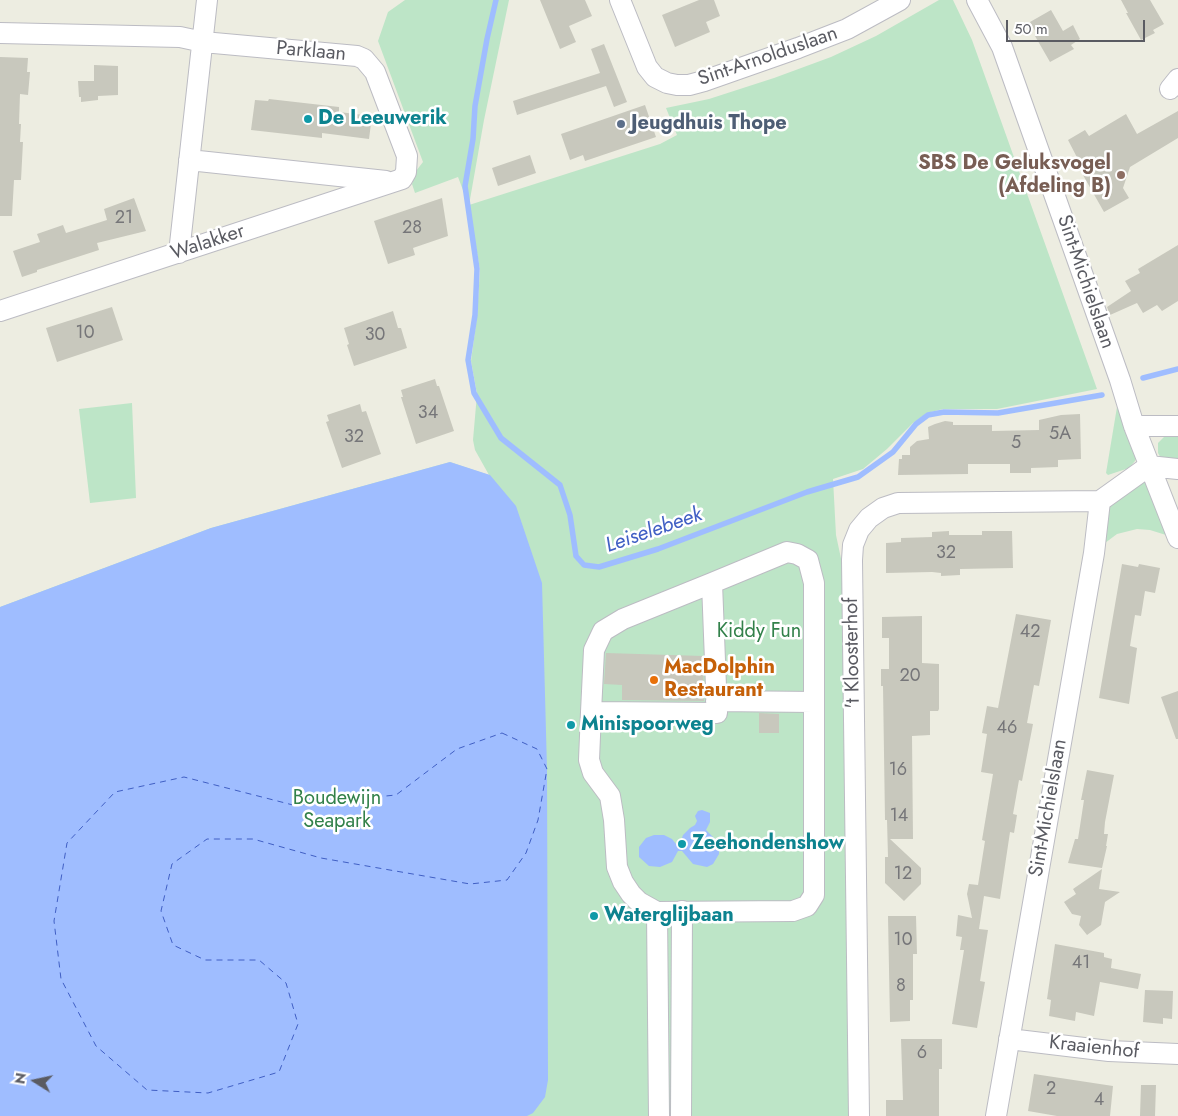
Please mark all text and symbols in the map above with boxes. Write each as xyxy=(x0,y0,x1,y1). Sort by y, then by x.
scale bar xyxy=(1008,10,1147,42)
text: 50 m xyxy=(1014,18,1048,40)
street label: Sint-Arnolduslaan xyxy=(695,22,841,92)
street label: Parklaan xyxy=(275,37,347,67)
place label: De Leeuwerik xyxy=(318,107,447,131)
place label: Jeugdhuis Thope xyxy=(631,112,787,136)
marker: De Leeuwerik xyxy=(302,113,314,125)
marker: Jeugdhuis Thope xyxy=(615,118,627,130)
place label: SBS De Geluksvogel (Afdeling B) xyxy=(918,152,1111,199)
marker: SBS De Geluksvogel (Afdeling B) xyxy=(1115,169,1127,181)
house number: 21 xyxy=(115,208,133,230)
street label: Sint-Michielslaan xyxy=(1051,212,1119,352)
house number: 28 xyxy=(402,218,422,240)
street label: Walakker xyxy=(168,220,248,266)
house number: 10 xyxy=(76,323,94,345)
house number: 30 xyxy=(365,325,385,347)
house number: 34 xyxy=(418,403,438,425)
house number: 5A xyxy=(1049,424,1071,446)
house number: 32 xyxy=(344,427,364,449)
house number: 5 xyxy=(1011,433,1021,455)
water label: Leiselebeek xyxy=(602,503,706,559)
house number: 32 xyxy=(936,543,956,565)
street label: 't Kloosterhof xyxy=(840,597,866,709)
park label: Kiddy Fun xyxy=(717,620,801,644)
house number: 42 xyxy=(1020,622,1040,644)
place label: MacDolphin Restaurant xyxy=(664,656,775,703)
house number: 20 xyxy=(899,666,921,688)
marker: MacDolphin Restaurant xyxy=(648,674,660,686)
place label: Minispoorweg xyxy=(581,713,714,737)
house number: 46 xyxy=(997,718,1017,740)
marker: Minispoorweg xyxy=(565,719,577,731)
street label: Sint-Michielslaan xyxy=(1025,737,1073,879)
house number: 16 xyxy=(889,760,907,782)
park label: Boudewijn Seapark xyxy=(293,787,381,834)
house number: 14 xyxy=(890,806,908,828)
place label: Zeehondenshow xyxy=(692,832,844,856)
marker: Zeehondenshow xyxy=(676,838,688,850)
house number: 12 xyxy=(894,864,912,886)
place label: Waterglijbaan xyxy=(604,904,734,928)
marker: Waterglijbaan xyxy=(588,910,600,922)
house number: 10 xyxy=(894,930,912,952)
house number: 41 xyxy=(1072,953,1090,975)
house number: 8 xyxy=(896,976,906,998)
street label: Kraaienhof xyxy=(1048,1031,1140,1065)
house number: 6 xyxy=(917,1043,927,1065)
north arrow xyxy=(10,1056,60,1106)
text: N xyxy=(9,1071,31,1086)
house number: 2 xyxy=(1046,1079,1056,1101)
house number: 4 xyxy=(1094,1090,1104,1112)

